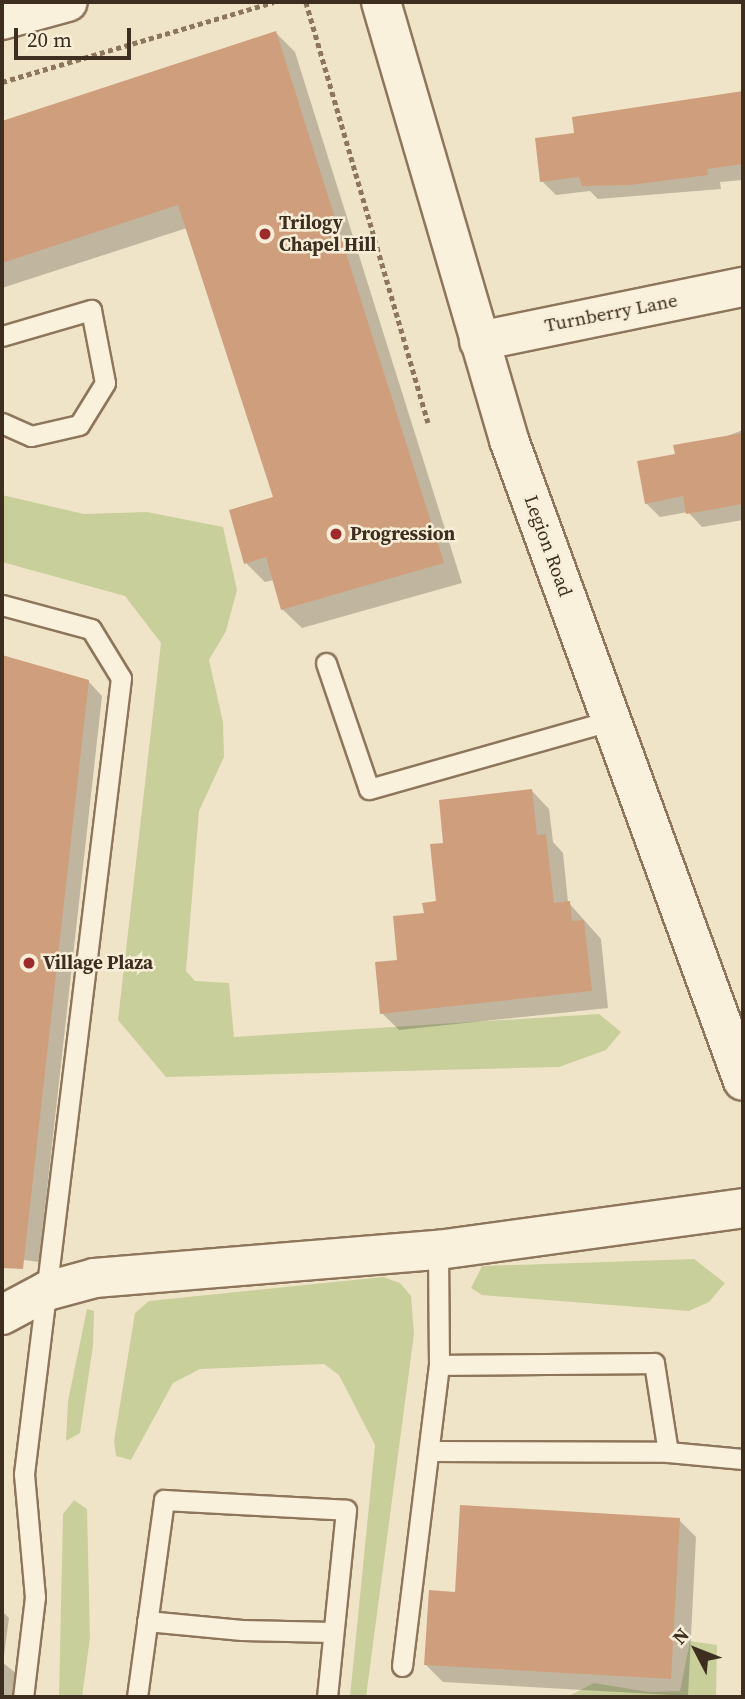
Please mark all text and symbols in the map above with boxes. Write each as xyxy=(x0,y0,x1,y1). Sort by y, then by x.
scale bar xyxy=(18,14,135,58)
text: 20 m xyxy=(27,25,72,54)
place label: Trilogy Chapel Hill xyxy=(279,212,376,256)
marker: Trilogy Chapel Hill xyxy=(257,226,273,242)
street label: Turnberry Lane xyxy=(543,289,679,337)
street label: Legion Road xyxy=(519,492,577,600)
place label: Progression xyxy=(350,523,455,545)
marker: Progression xyxy=(328,526,344,542)
place label: Village Plaza xyxy=(43,952,153,974)
marker: Village Plaza xyxy=(21,955,37,971)
north arrow xyxy=(661,1615,731,1685)
text: N xyxy=(666,1622,695,1650)

